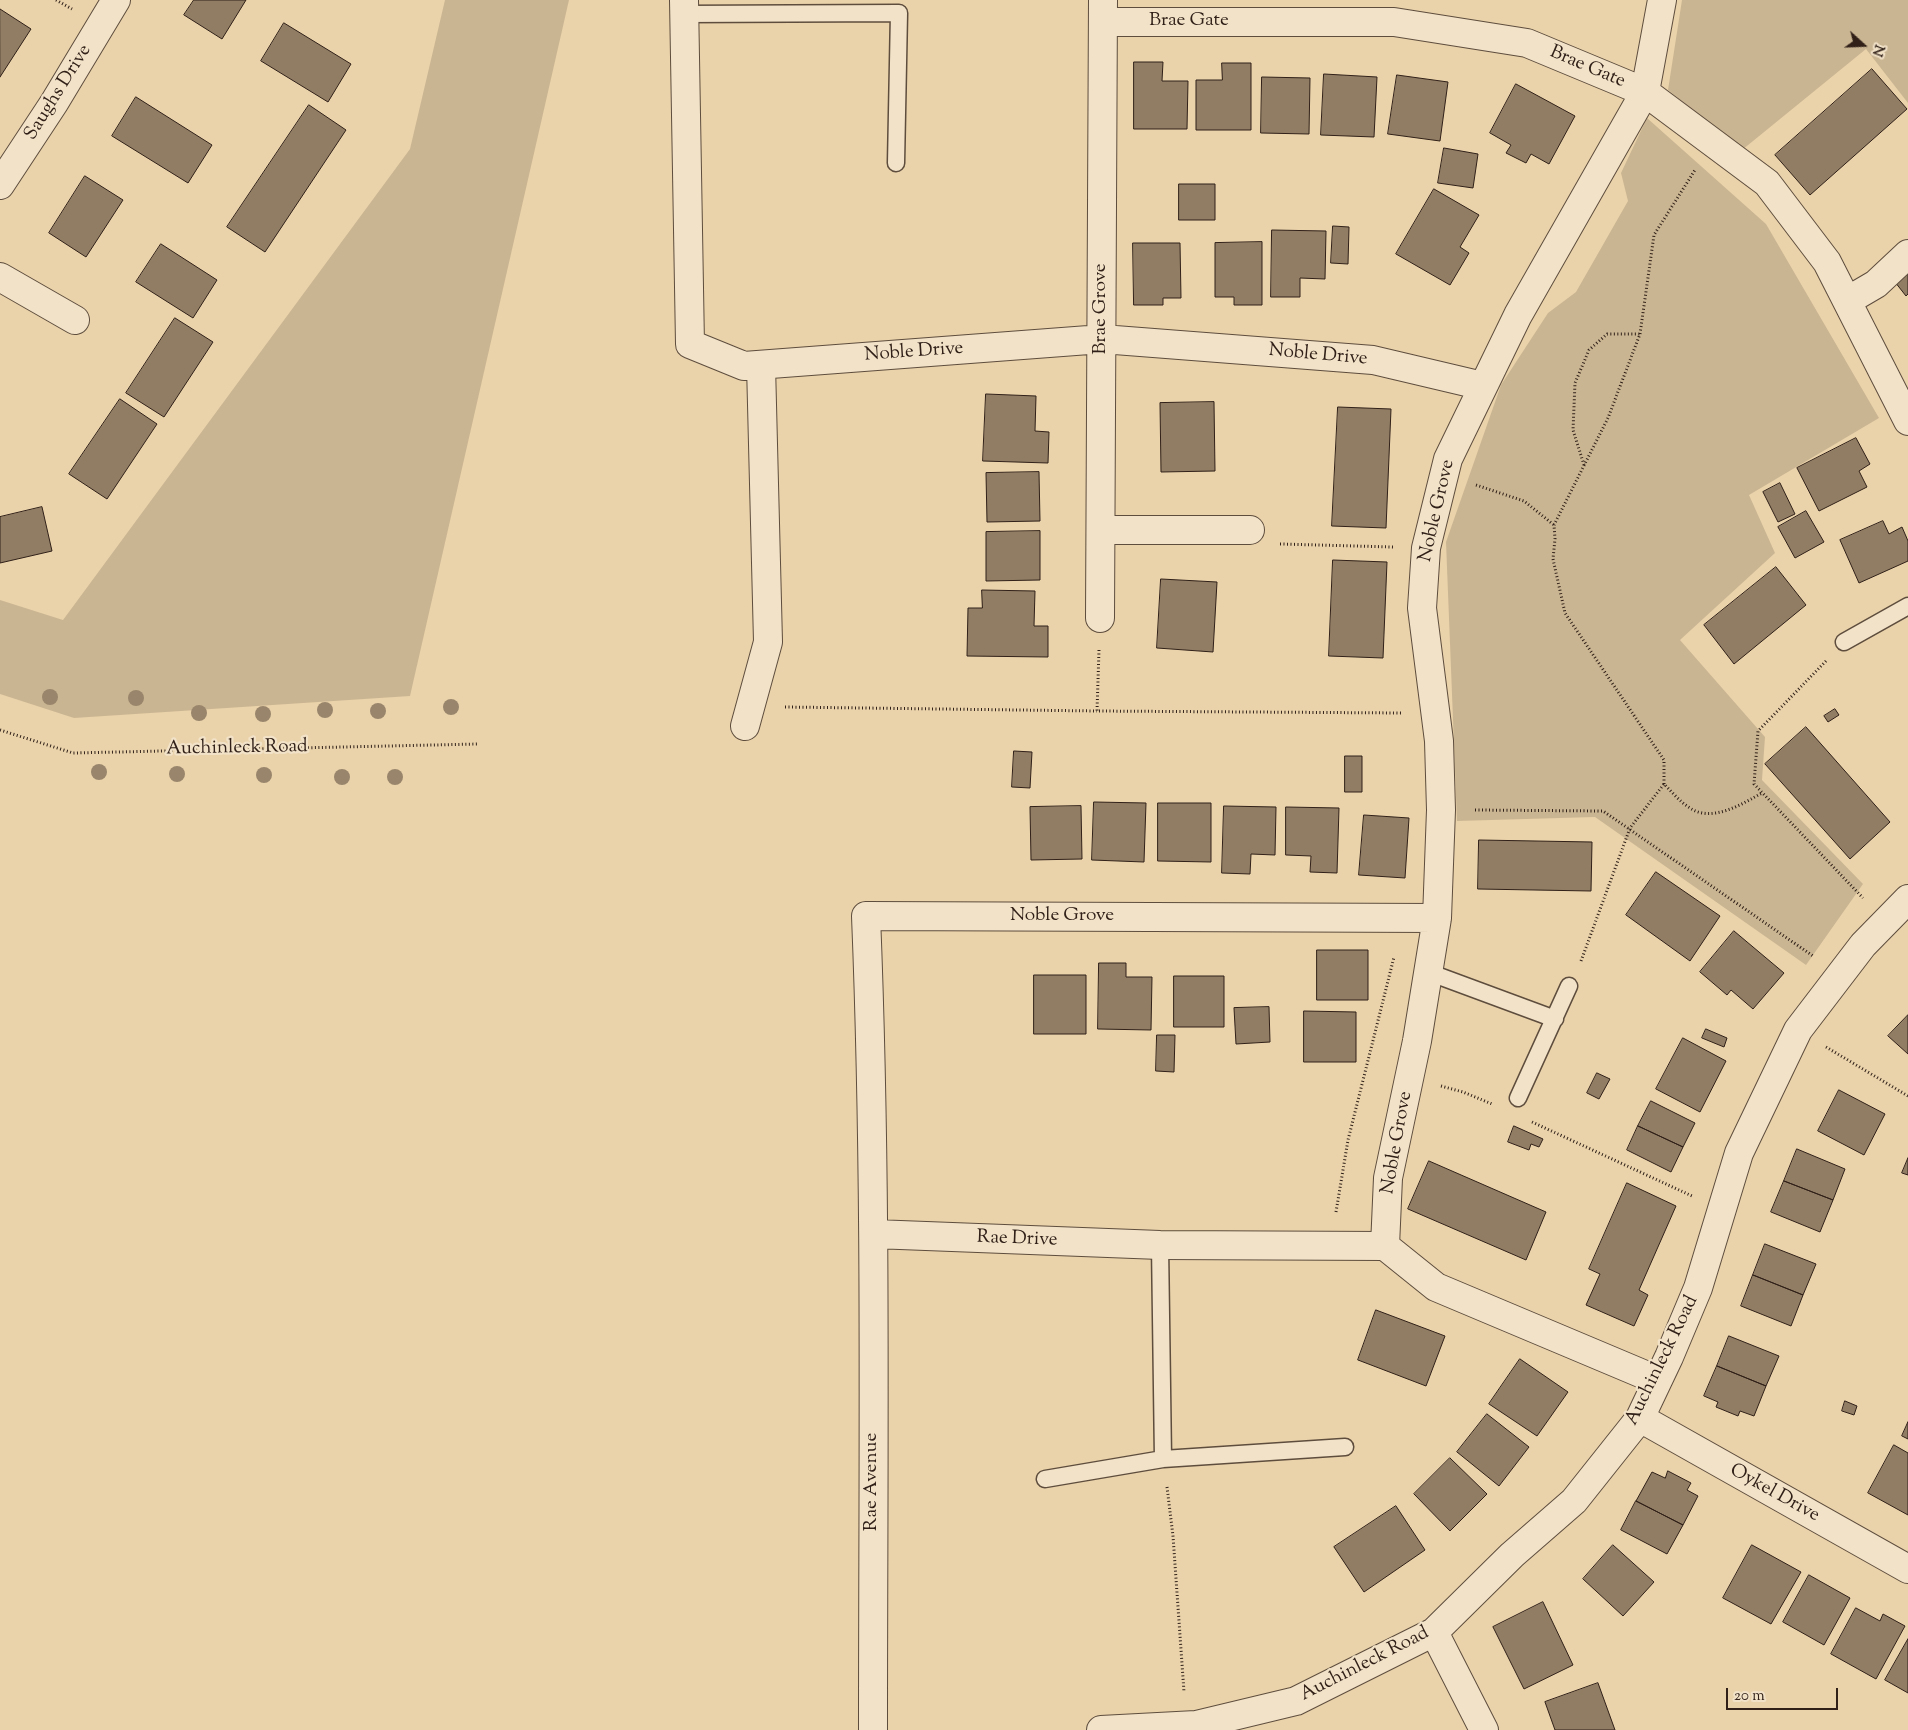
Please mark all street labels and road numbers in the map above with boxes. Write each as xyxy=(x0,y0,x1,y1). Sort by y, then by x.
street label: Brae Gate xyxy=(1149,11,1229,33)
street label: Saughs Drive xyxy=(21,41,97,145)
street label: Brae Gate xyxy=(1546,42,1628,94)
street label: Brae Grove xyxy=(1091,263,1113,355)
street label: Noble Drive xyxy=(864,338,964,368)
street label: Noble Drive xyxy=(1268,340,1368,372)
street label: Noble Grove xyxy=(1415,458,1461,564)
street label: Auchinleck Road xyxy=(166,736,308,762)
street label: Noble Grove xyxy=(1010,906,1114,928)
street label: Noble Grove xyxy=(1378,1090,1418,1196)
street label: Rae Drive xyxy=(976,1227,1058,1253)
street label: Auchinleck Road xyxy=(1622,1292,1704,1430)
street label: Rae Avenue xyxy=(862,1433,884,1531)
street label: Oykel Drive xyxy=(1725,1460,1823,1528)
street label: Auchinleck Road xyxy=(1297,1623,1433,1707)

